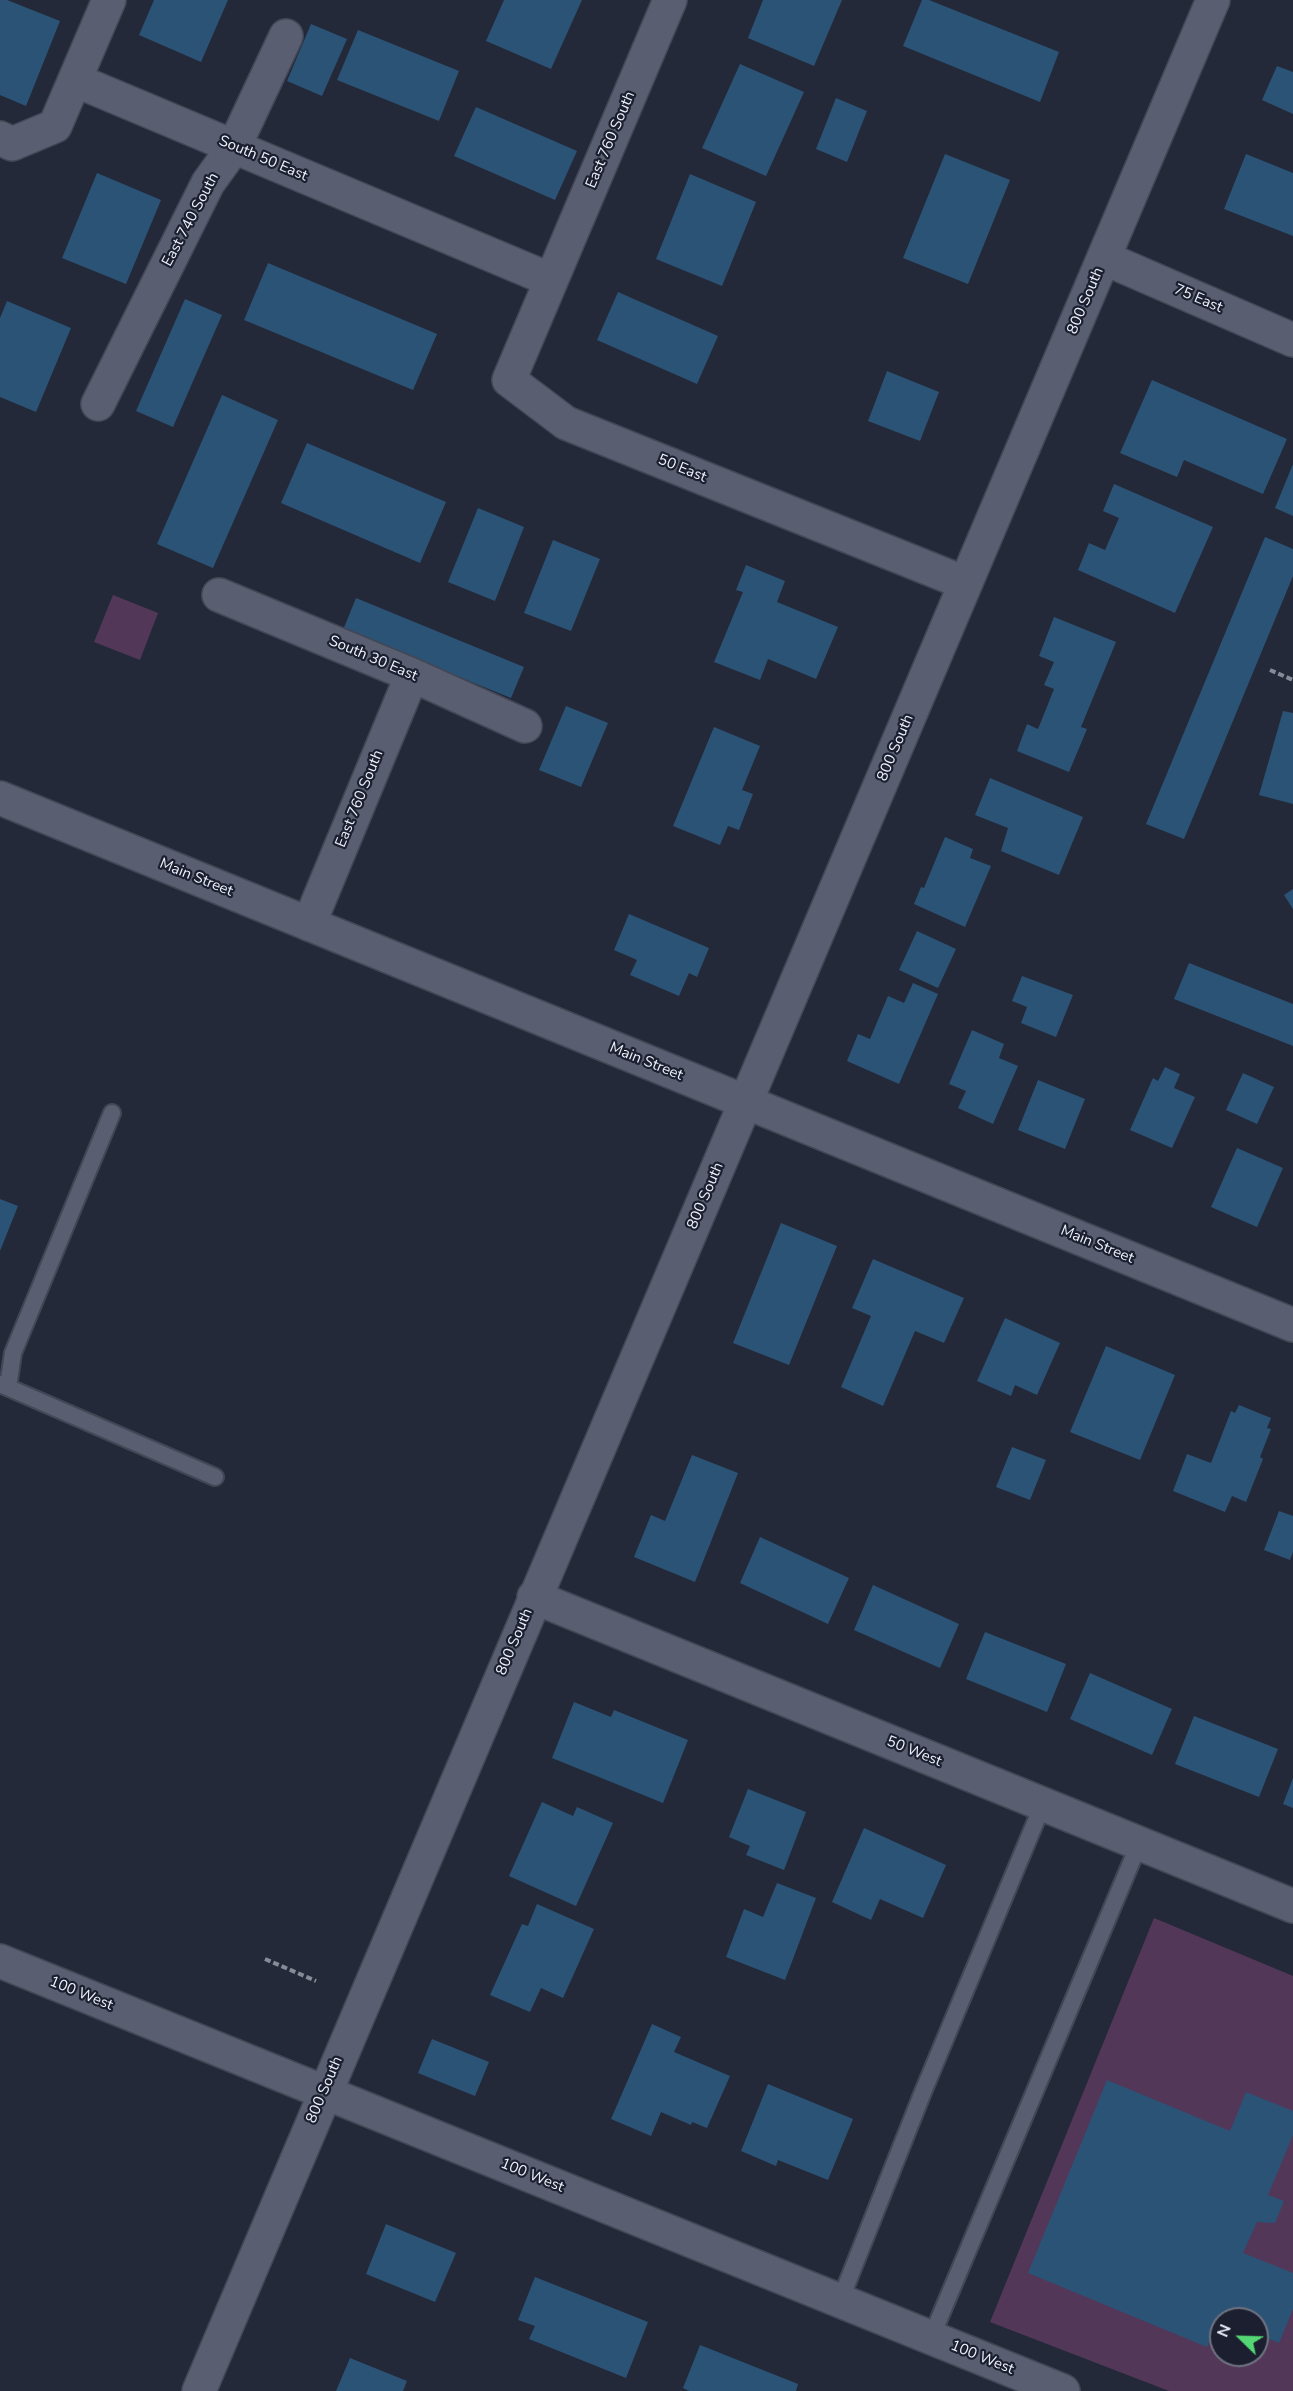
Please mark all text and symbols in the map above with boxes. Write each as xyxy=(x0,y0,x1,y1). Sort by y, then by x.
street label: East 760 South xyxy=(583,89,639,191)
street label: South 50 East xyxy=(216,132,310,186)
street label: East 740 South xyxy=(159,170,223,270)
street label: 800 South xyxy=(1064,265,1108,337)
street label: 75 East xyxy=(1171,281,1225,317)
street label: 50 East xyxy=(655,451,709,487)
street label: South 30 East xyxy=(326,632,420,686)
street label: 800 South xyxy=(874,712,918,784)
street label: East 760 South xyxy=(332,748,388,850)
street label: Main Street xyxy=(157,855,235,901)
street label: Main Street xyxy=(607,1039,685,1085)
street label: 800 South xyxy=(684,1160,728,1232)
street label: Main Street xyxy=(1058,1222,1136,1268)
street label: 800 South xyxy=(493,1606,537,1678)
street label: 50 West xyxy=(884,1733,944,1771)
street label: 100 West xyxy=(47,1973,115,2015)
street label: 800 South xyxy=(303,2054,347,2126)
street label: 100 West xyxy=(498,2155,566,2197)
north arrow xyxy=(1209,2307,1269,2367)
text: N xyxy=(1212,2321,1237,2341)
street label: 100 West xyxy=(948,2337,1016,2379)

